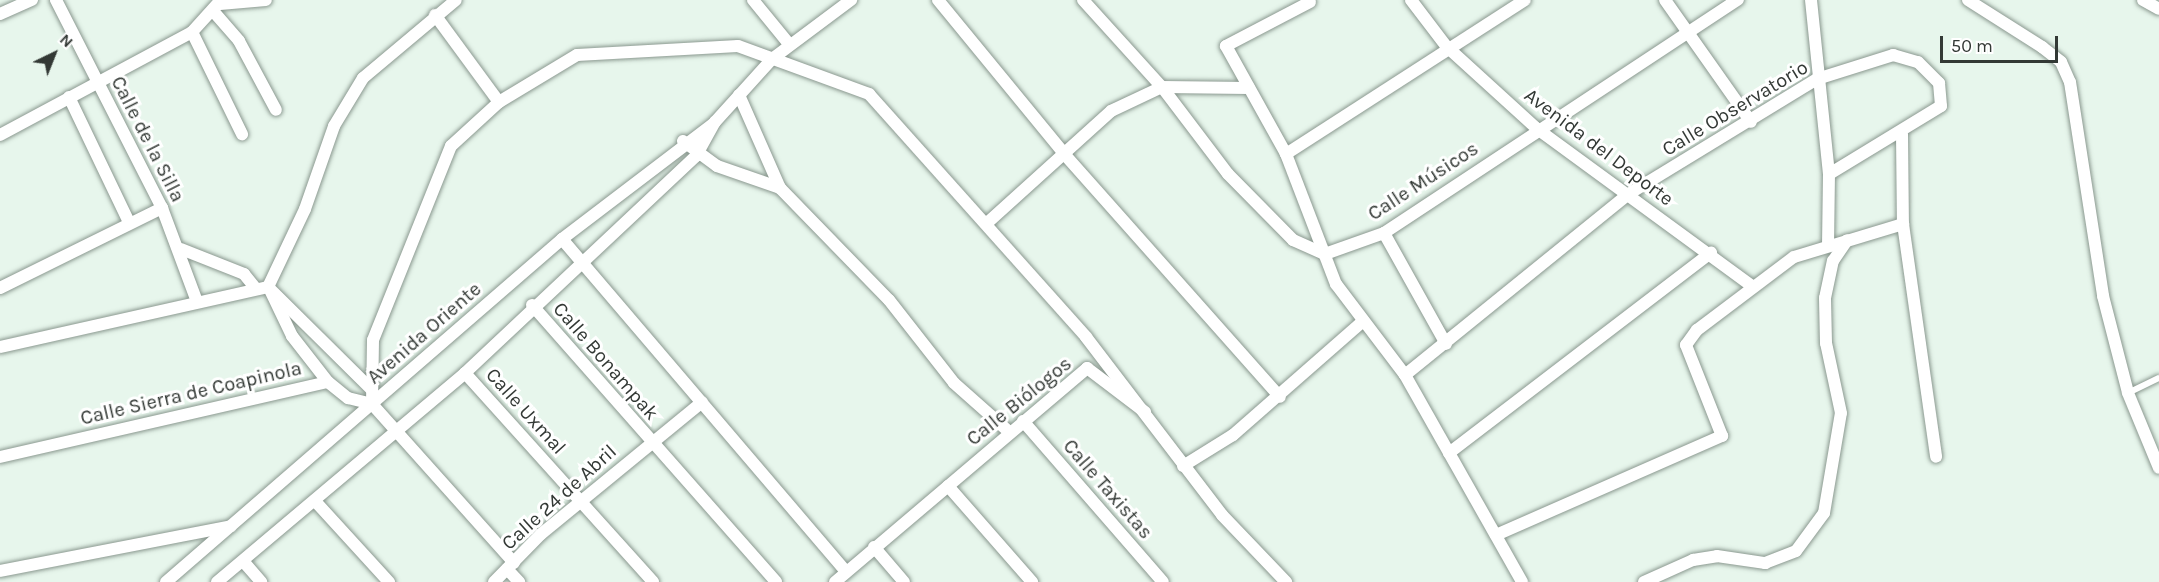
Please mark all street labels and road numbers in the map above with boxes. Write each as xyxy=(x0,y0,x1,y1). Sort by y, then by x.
street label: Calle Observatorio xyxy=(1658,55,1812,161)
street label: Calle de la Silla xyxy=(106,72,190,206)
street label: Avenida del Deporte xyxy=(1520,83,1678,211)
street label: Calle Músicos xyxy=(1363,136,1483,226)
street label: Avenida Oriente xyxy=(362,277,486,389)
street label: Calle Bonampak xyxy=(548,297,664,425)
street label: Calle Biólogos xyxy=(962,351,1076,451)
street label: Calle Sierra de Coapinola xyxy=(78,356,304,430)
street label: Calle Uxmal xyxy=(481,363,571,459)
street label: Calle Taxistas xyxy=(1058,434,1158,544)
street label: Calle 24 de Abril xyxy=(497,439,621,555)

